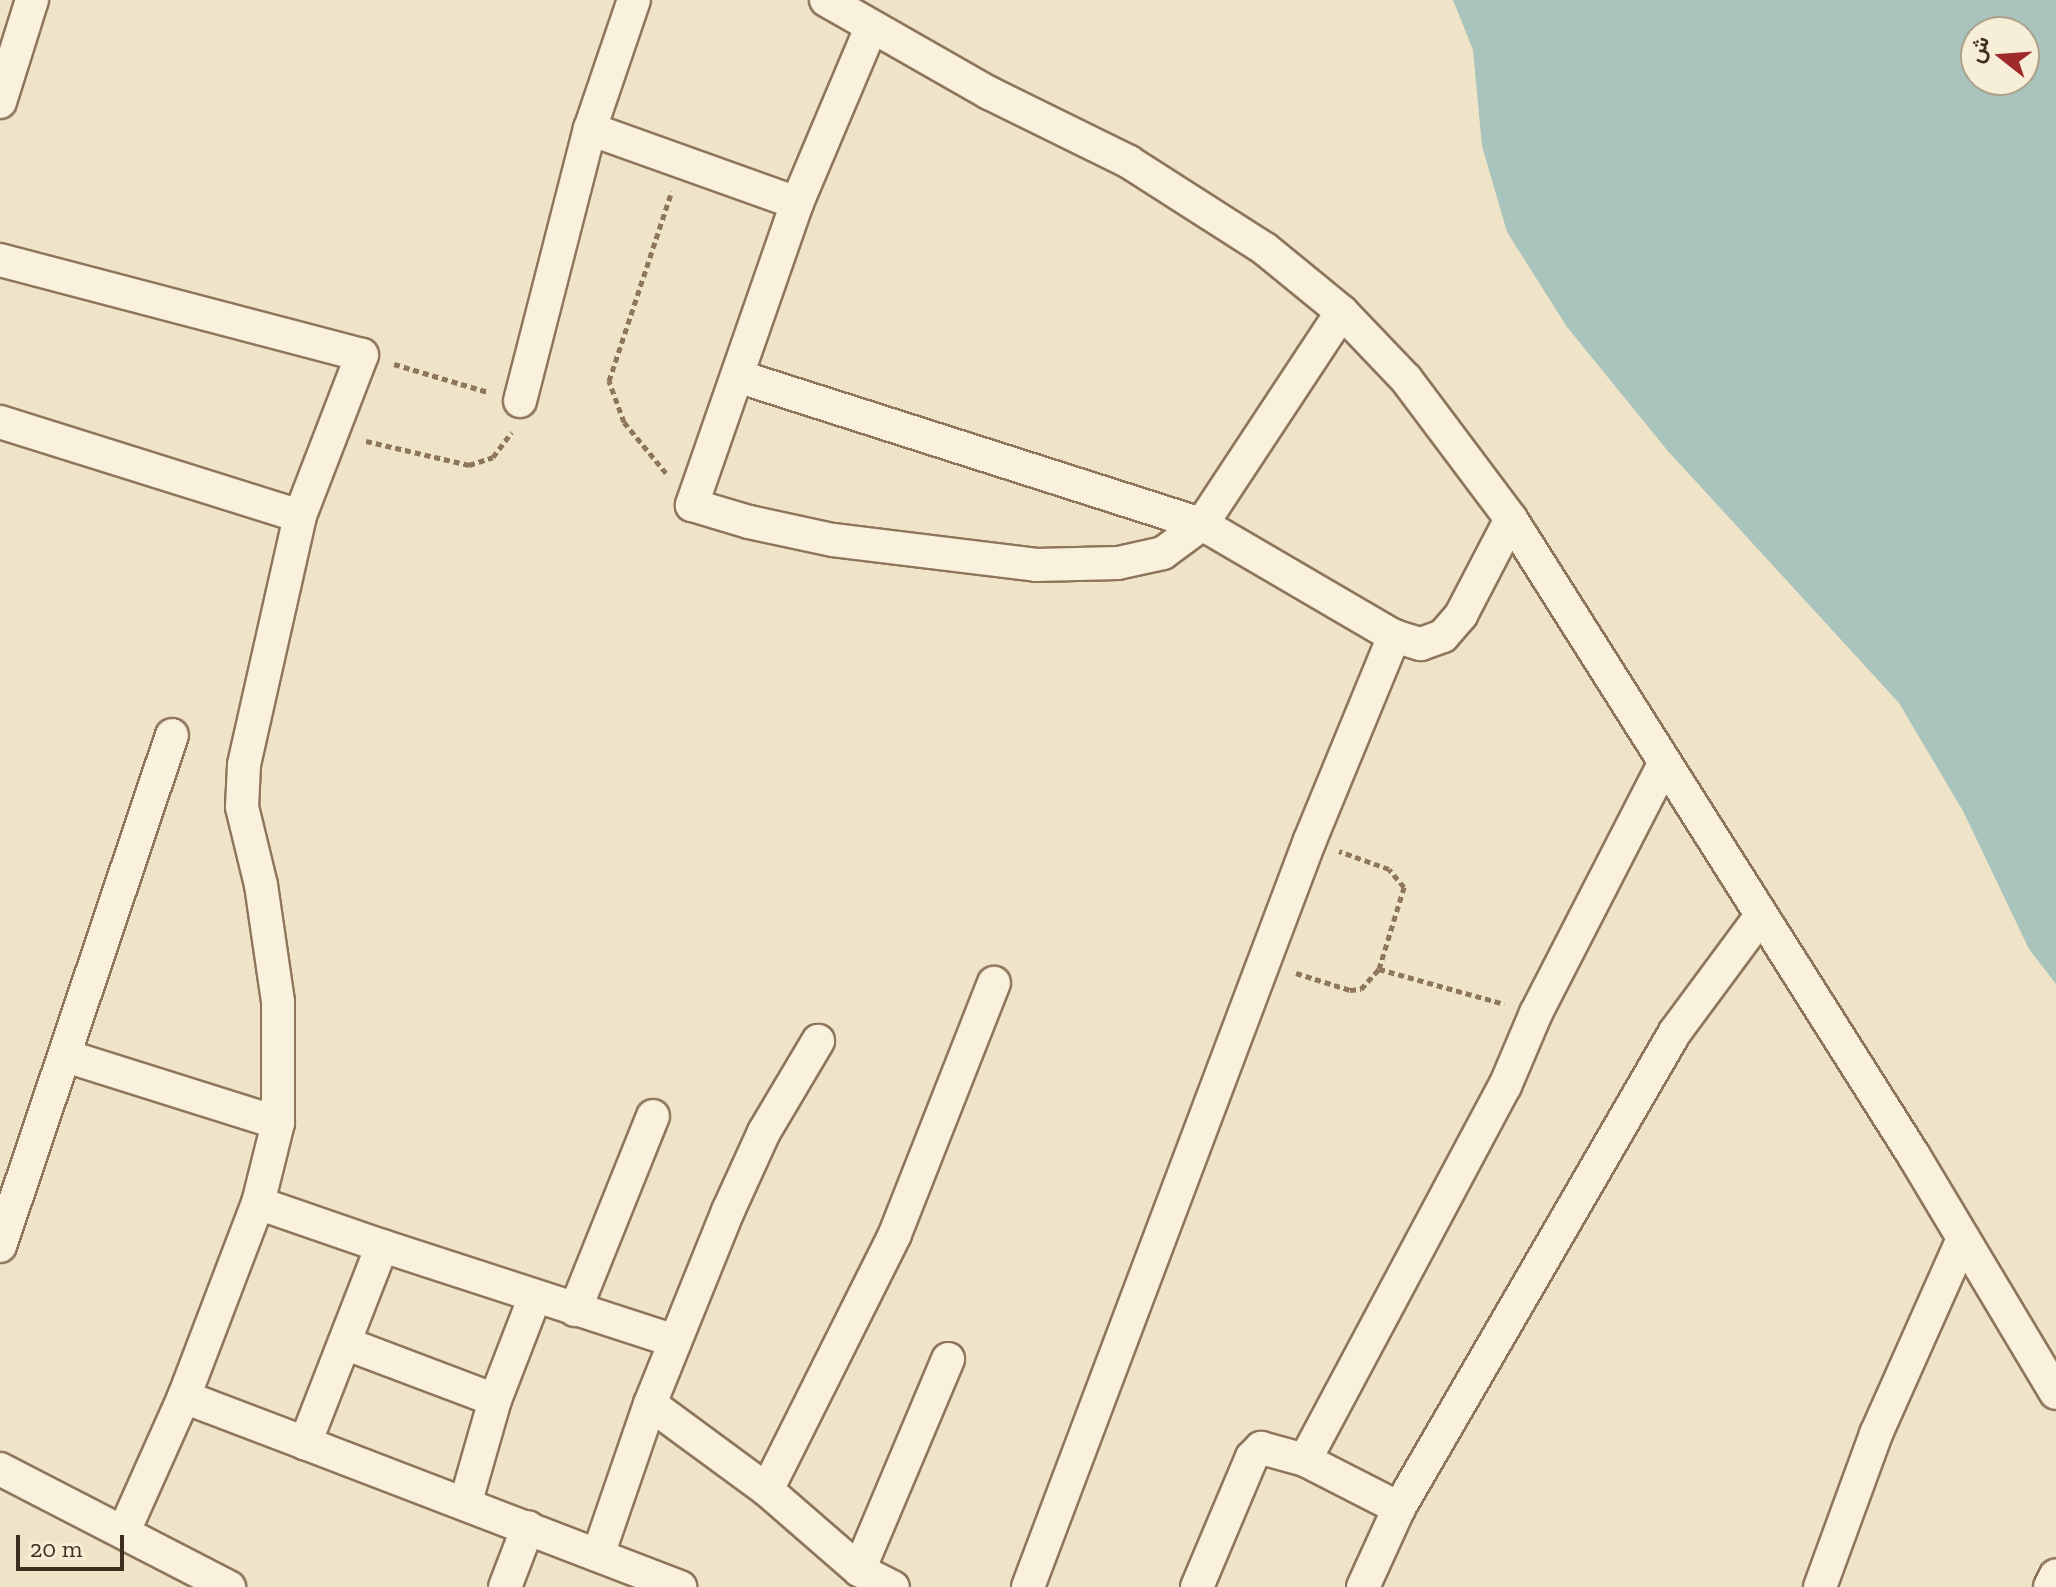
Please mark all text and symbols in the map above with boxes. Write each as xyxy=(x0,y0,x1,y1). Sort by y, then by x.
north arrow xyxy=(1960,16,2040,96)
text: ش xyxy=(1962,33,1995,66)
scale bar xyxy=(20,1519,128,1569)
text: 20 m xyxy=(30,1534,82,1563)

